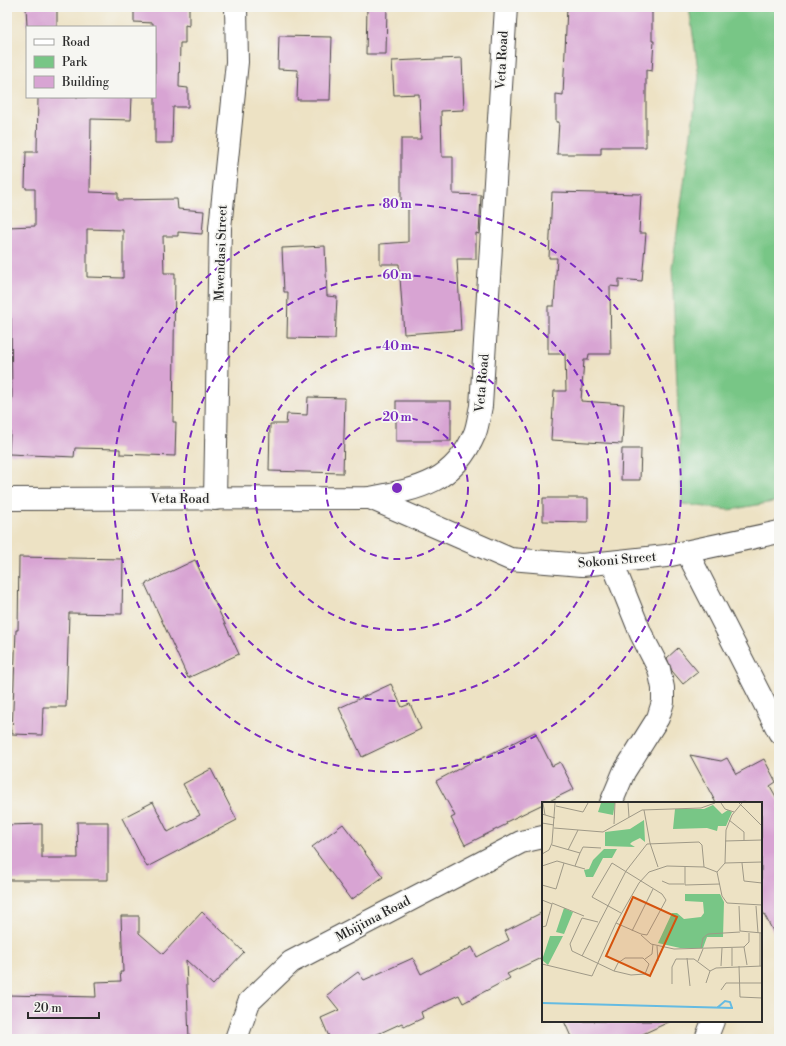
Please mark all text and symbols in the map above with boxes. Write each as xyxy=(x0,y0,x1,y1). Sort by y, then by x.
legend xyxy=(26,26,156,98)
street label: Veta Road xyxy=(492,30,512,91)
text: Road xyxy=(62,35,90,50)
text: Park xyxy=(62,55,88,70)
text: Building xyxy=(61,75,110,90)
text: 80 m xyxy=(382,197,412,212)
street label: Mwendasi Street xyxy=(211,204,231,302)
text: 60 m xyxy=(382,268,412,283)
text: 40 m xyxy=(382,339,412,354)
street label: Veta Road xyxy=(471,352,493,414)
text: 20 m xyxy=(382,410,412,425)
centre of rings xyxy=(390,481,404,495)
street label: Veta Road xyxy=(150,491,210,507)
street label: Sokoni Street xyxy=(577,549,657,571)
inset map xyxy=(542,802,762,1022)
street label: Mbijima Road xyxy=(333,892,414,945)
scale bar xyxy=(28,994,99,1020)
text: 20 m xyxy=(34,1001,62,1016)

